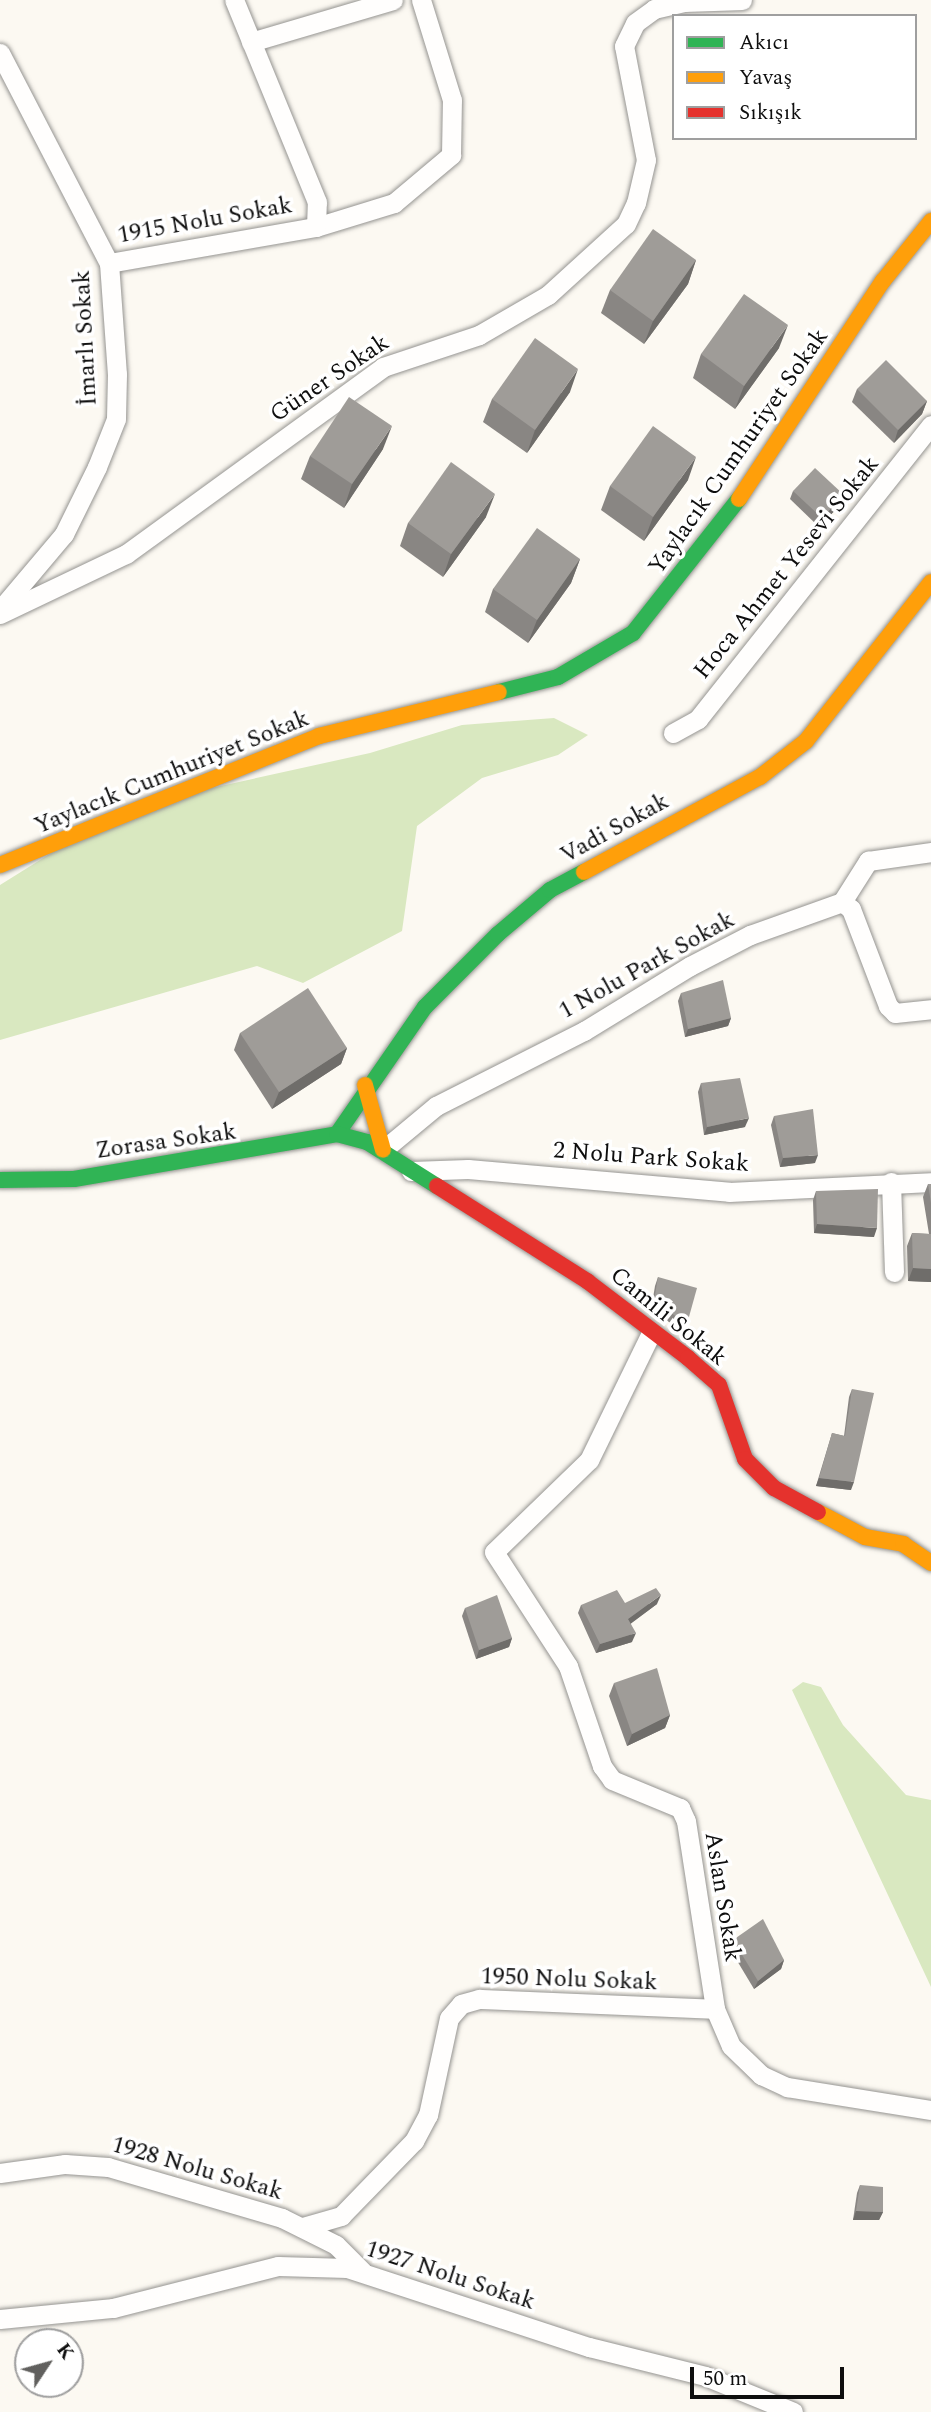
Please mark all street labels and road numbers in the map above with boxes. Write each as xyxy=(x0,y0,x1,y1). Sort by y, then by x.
street label: 1915 Nolu Sokak xyxy=(115,191,295,251)
street label: İmarlı Sokak xyxy=(68,269,104,407)
street label: Yaylacık Cumhuriyet Sokak xyxy=(643,323,835,581)
street label: Güner Sokak xyxy=(265,329,395,429)
street label: Hoca Ahmet Yesevi Sokak xyxy=(688,451,886,685)
street label: Yaylacık Cumhuriyet Sokak xyxy=(30,705,314,841)
street label: Vadi Sokak xyxy=(556,787,674,871)
street label: 1 Nolu Park Sokak xyxy=(554,906,740,1026)
street label: Zorasa Sokak xyxy=(94,1118,238,1166)
street label: 2 Nolu Park Sokak xyxy=(552,1137,750,1179)
street label: Camili Sokak xyxy=(604,1261,732,1373)
street label: Aslan Sokak xyxy=(698,1830,746,1964)
street label: 1950 Nolu Sokak xyxy=(480,1963,658,1997)
street label: 1928 Nolu Sokak xyxy=(108,2131,286,2207)
street label: 1927 Nolu Sokak xyxy=(361,2235,539,2317)

